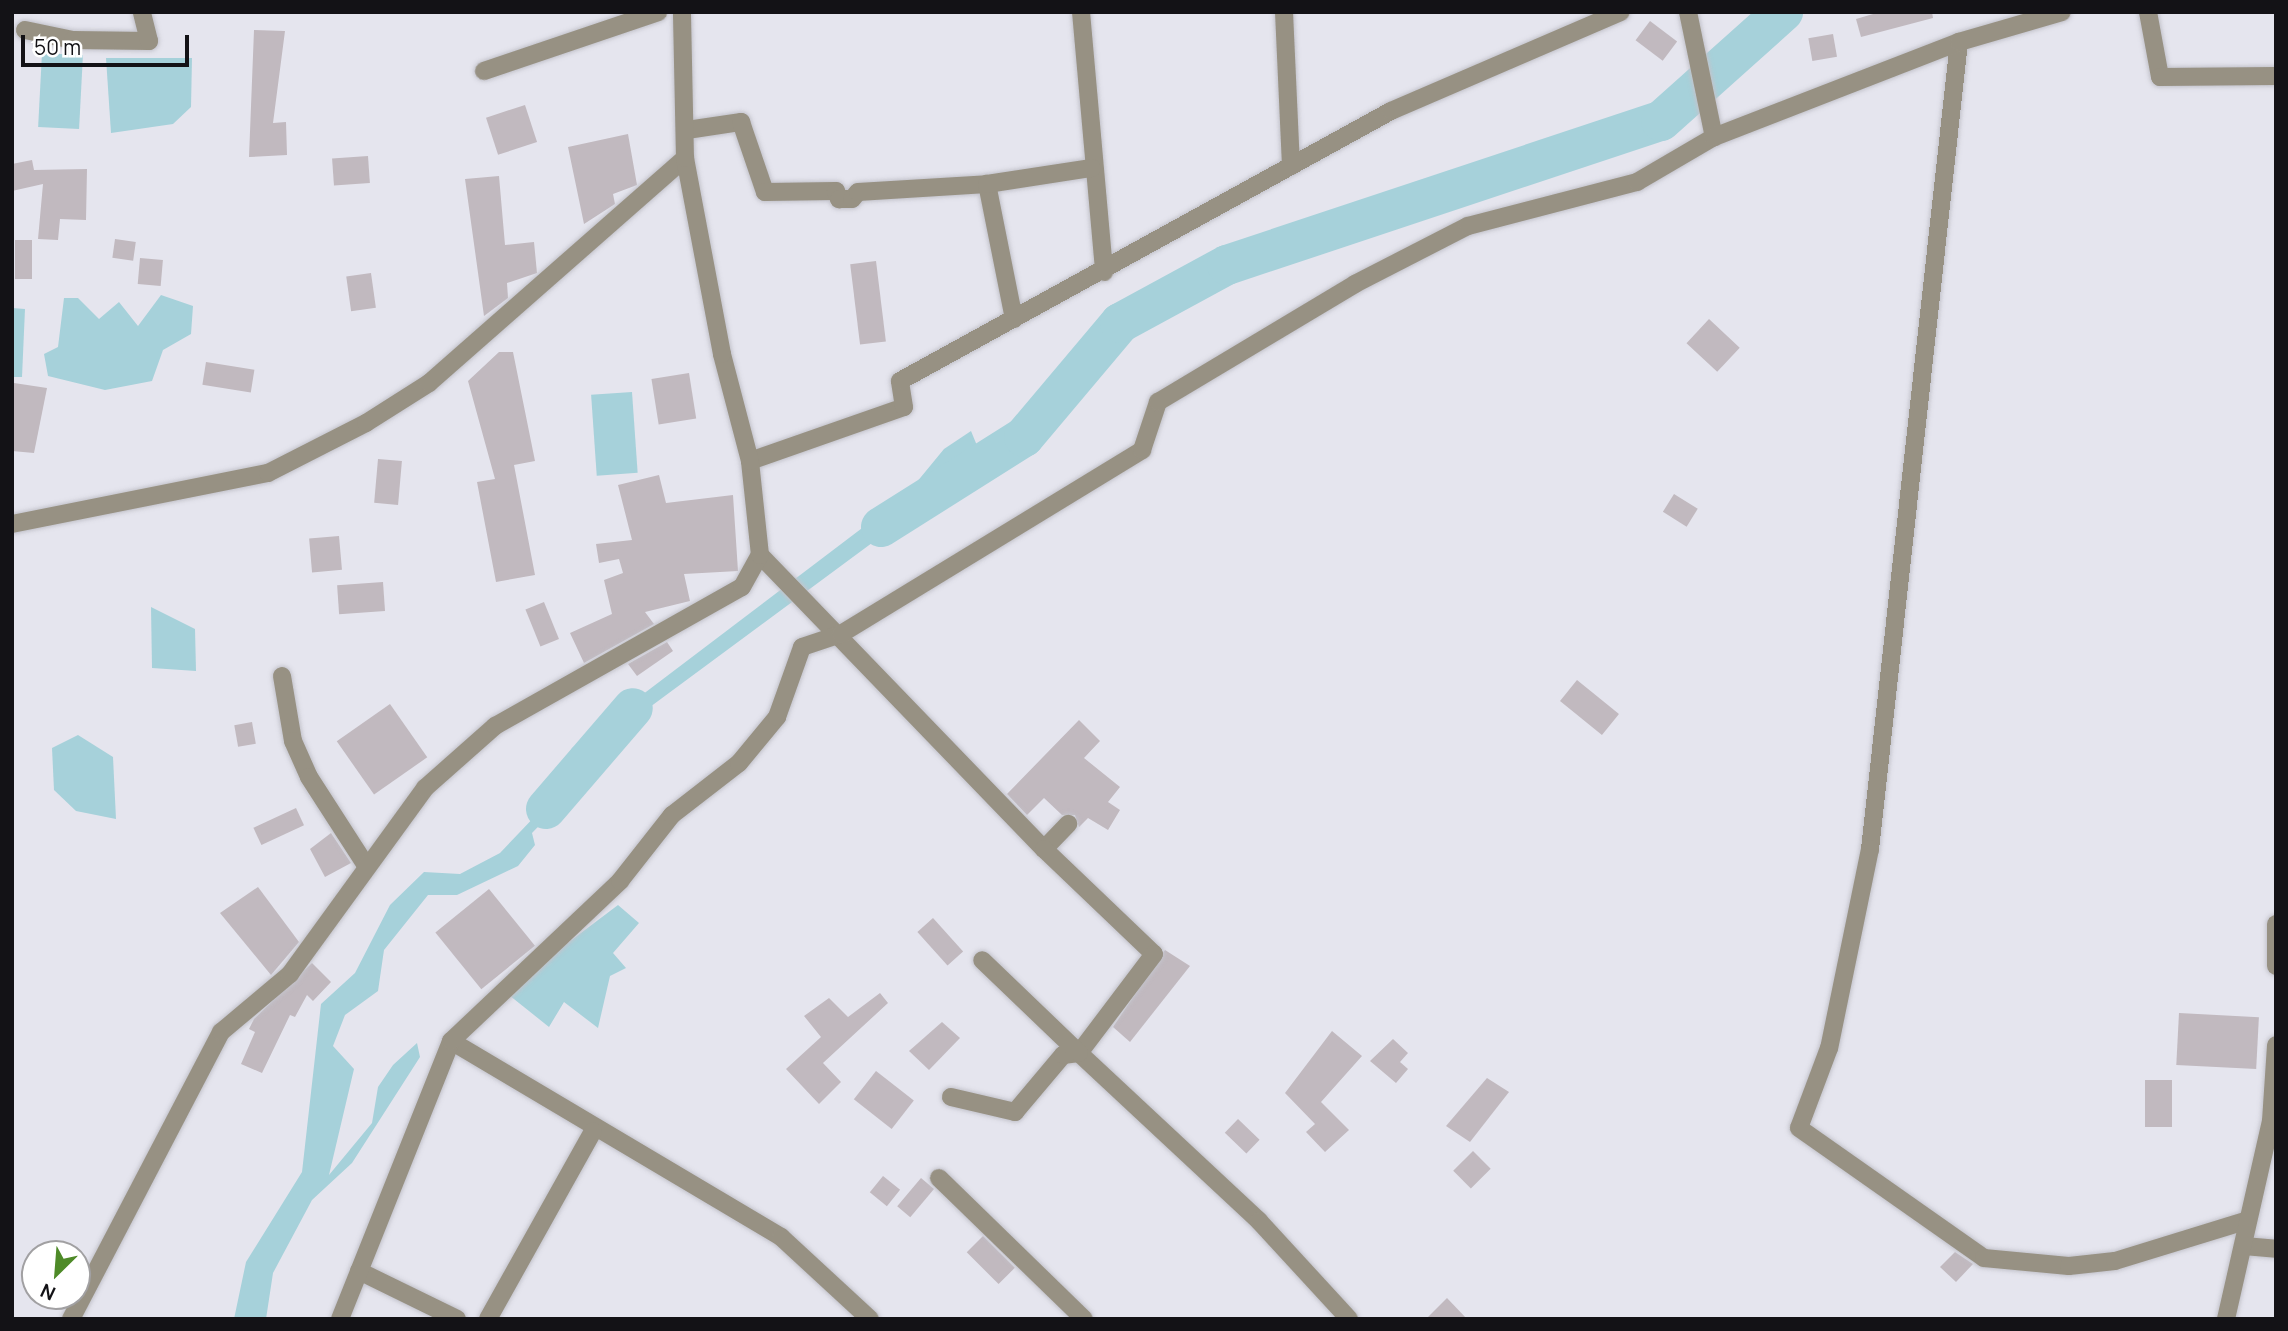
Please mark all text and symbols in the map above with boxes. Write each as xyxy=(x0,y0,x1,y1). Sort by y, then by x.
scale bar xyxy=(24,21,192,65)
text: 50 m xyxy=(34,33,81,61)
north arrow xyxy=(21,1240,91,1310)
text: N xyxy=(36,1278,60,1307)

